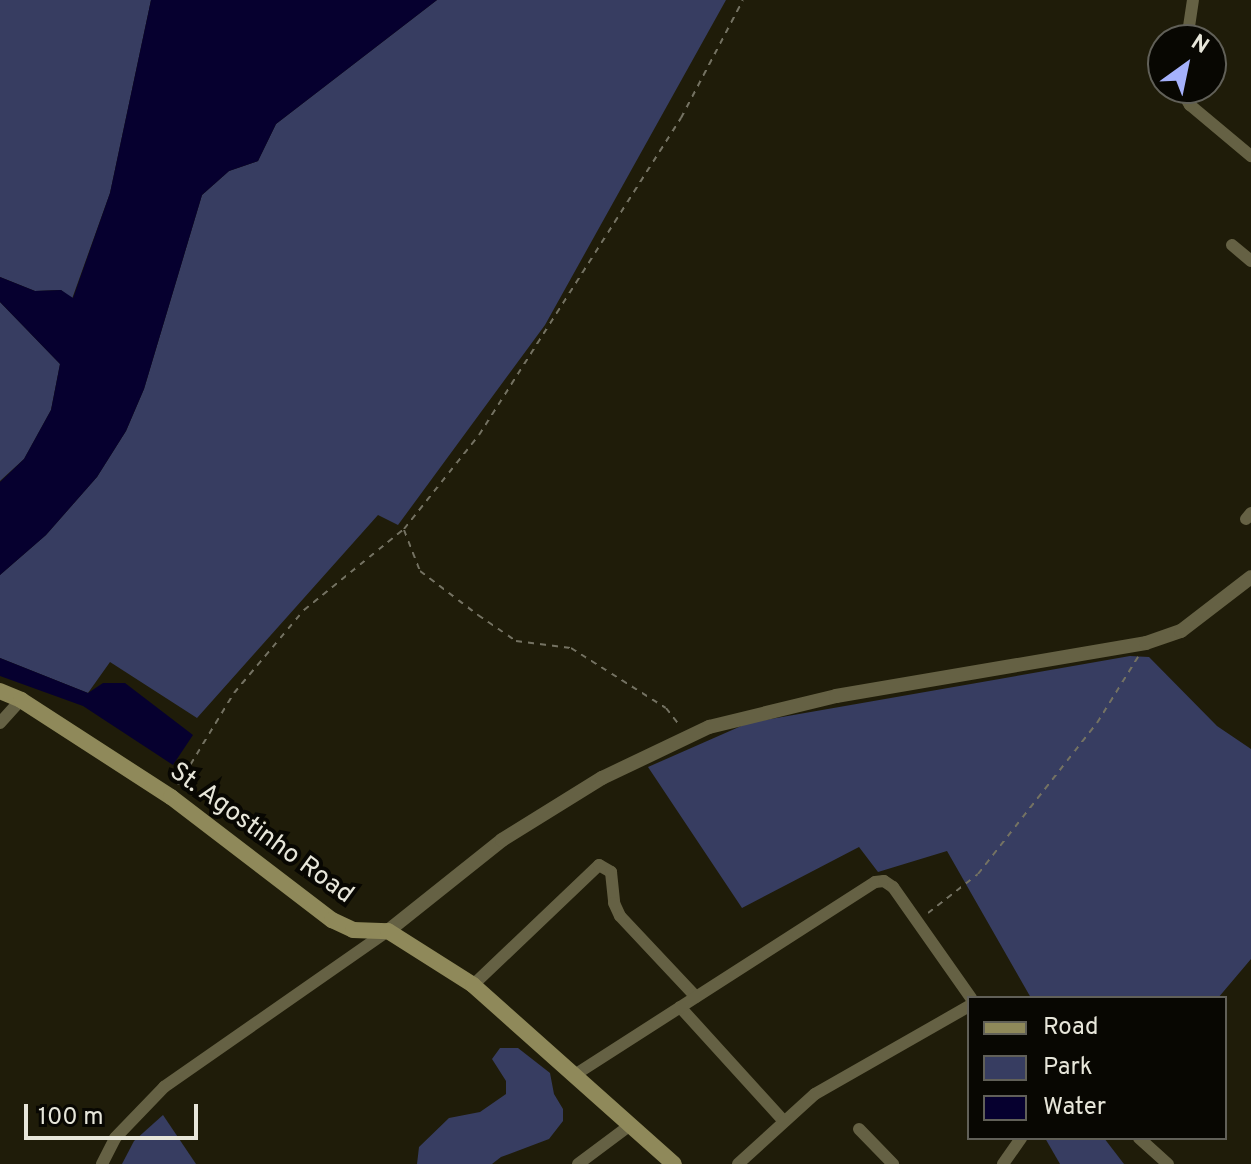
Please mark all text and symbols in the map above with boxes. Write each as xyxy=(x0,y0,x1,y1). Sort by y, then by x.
north arrow xyxy=(1147,24,1227,104)
text: N xyxy=(1185,30,1213,61)
street label: St. Agostinho Road xyxy=(162,756,360,912)
legend xyxy=(967,996,1227,1140)
text: Road xyxy=(1043,1013,1099,1043)
text: Park xyxy=(1043,1053,1093,1083)
scale bar xyxy=(28,1088,202,1138)
text: Water xyxy=(1043,1093,1106,1123)
text: 100 m xyxy=(38,1103,104,1133)

